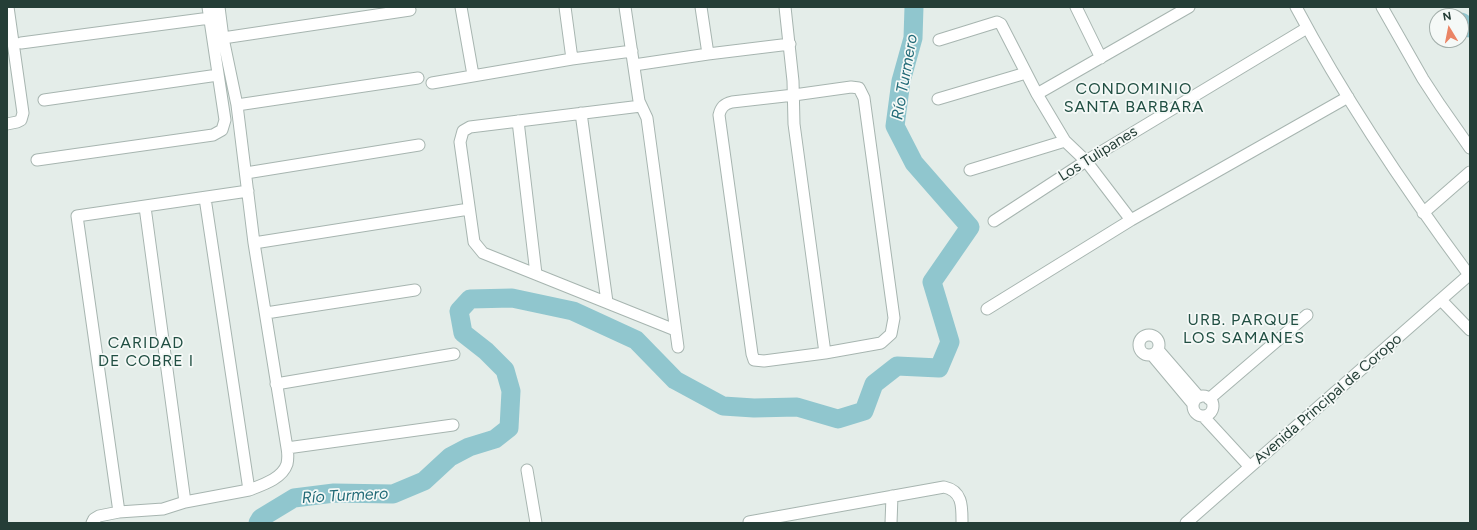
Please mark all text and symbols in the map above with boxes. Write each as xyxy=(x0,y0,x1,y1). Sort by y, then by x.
north arrow xyxy=(1429,8,1469,48)
text: N xyxy=(1442,10,1452,24)
water label: Río Turmero xyxy=(888,33,922,121)
district label: CONDOMINIO SANTA BARBARA xyxy=(1064,79,1204,117)
street label: Los Tulipanes xyxy=(1055,123,1141,185)
district label: URB. PARQUE LOS SAMANES xyxy=(1183,310,1305,348)
street label: Avenida Principal de Coropo xyxy=(1250,330,1406,468)
district label: CARIDAD DE COBRE I xyxy=(98,333,194,371)
water label: Río Turmero xyxy=(301,484,389,508)

